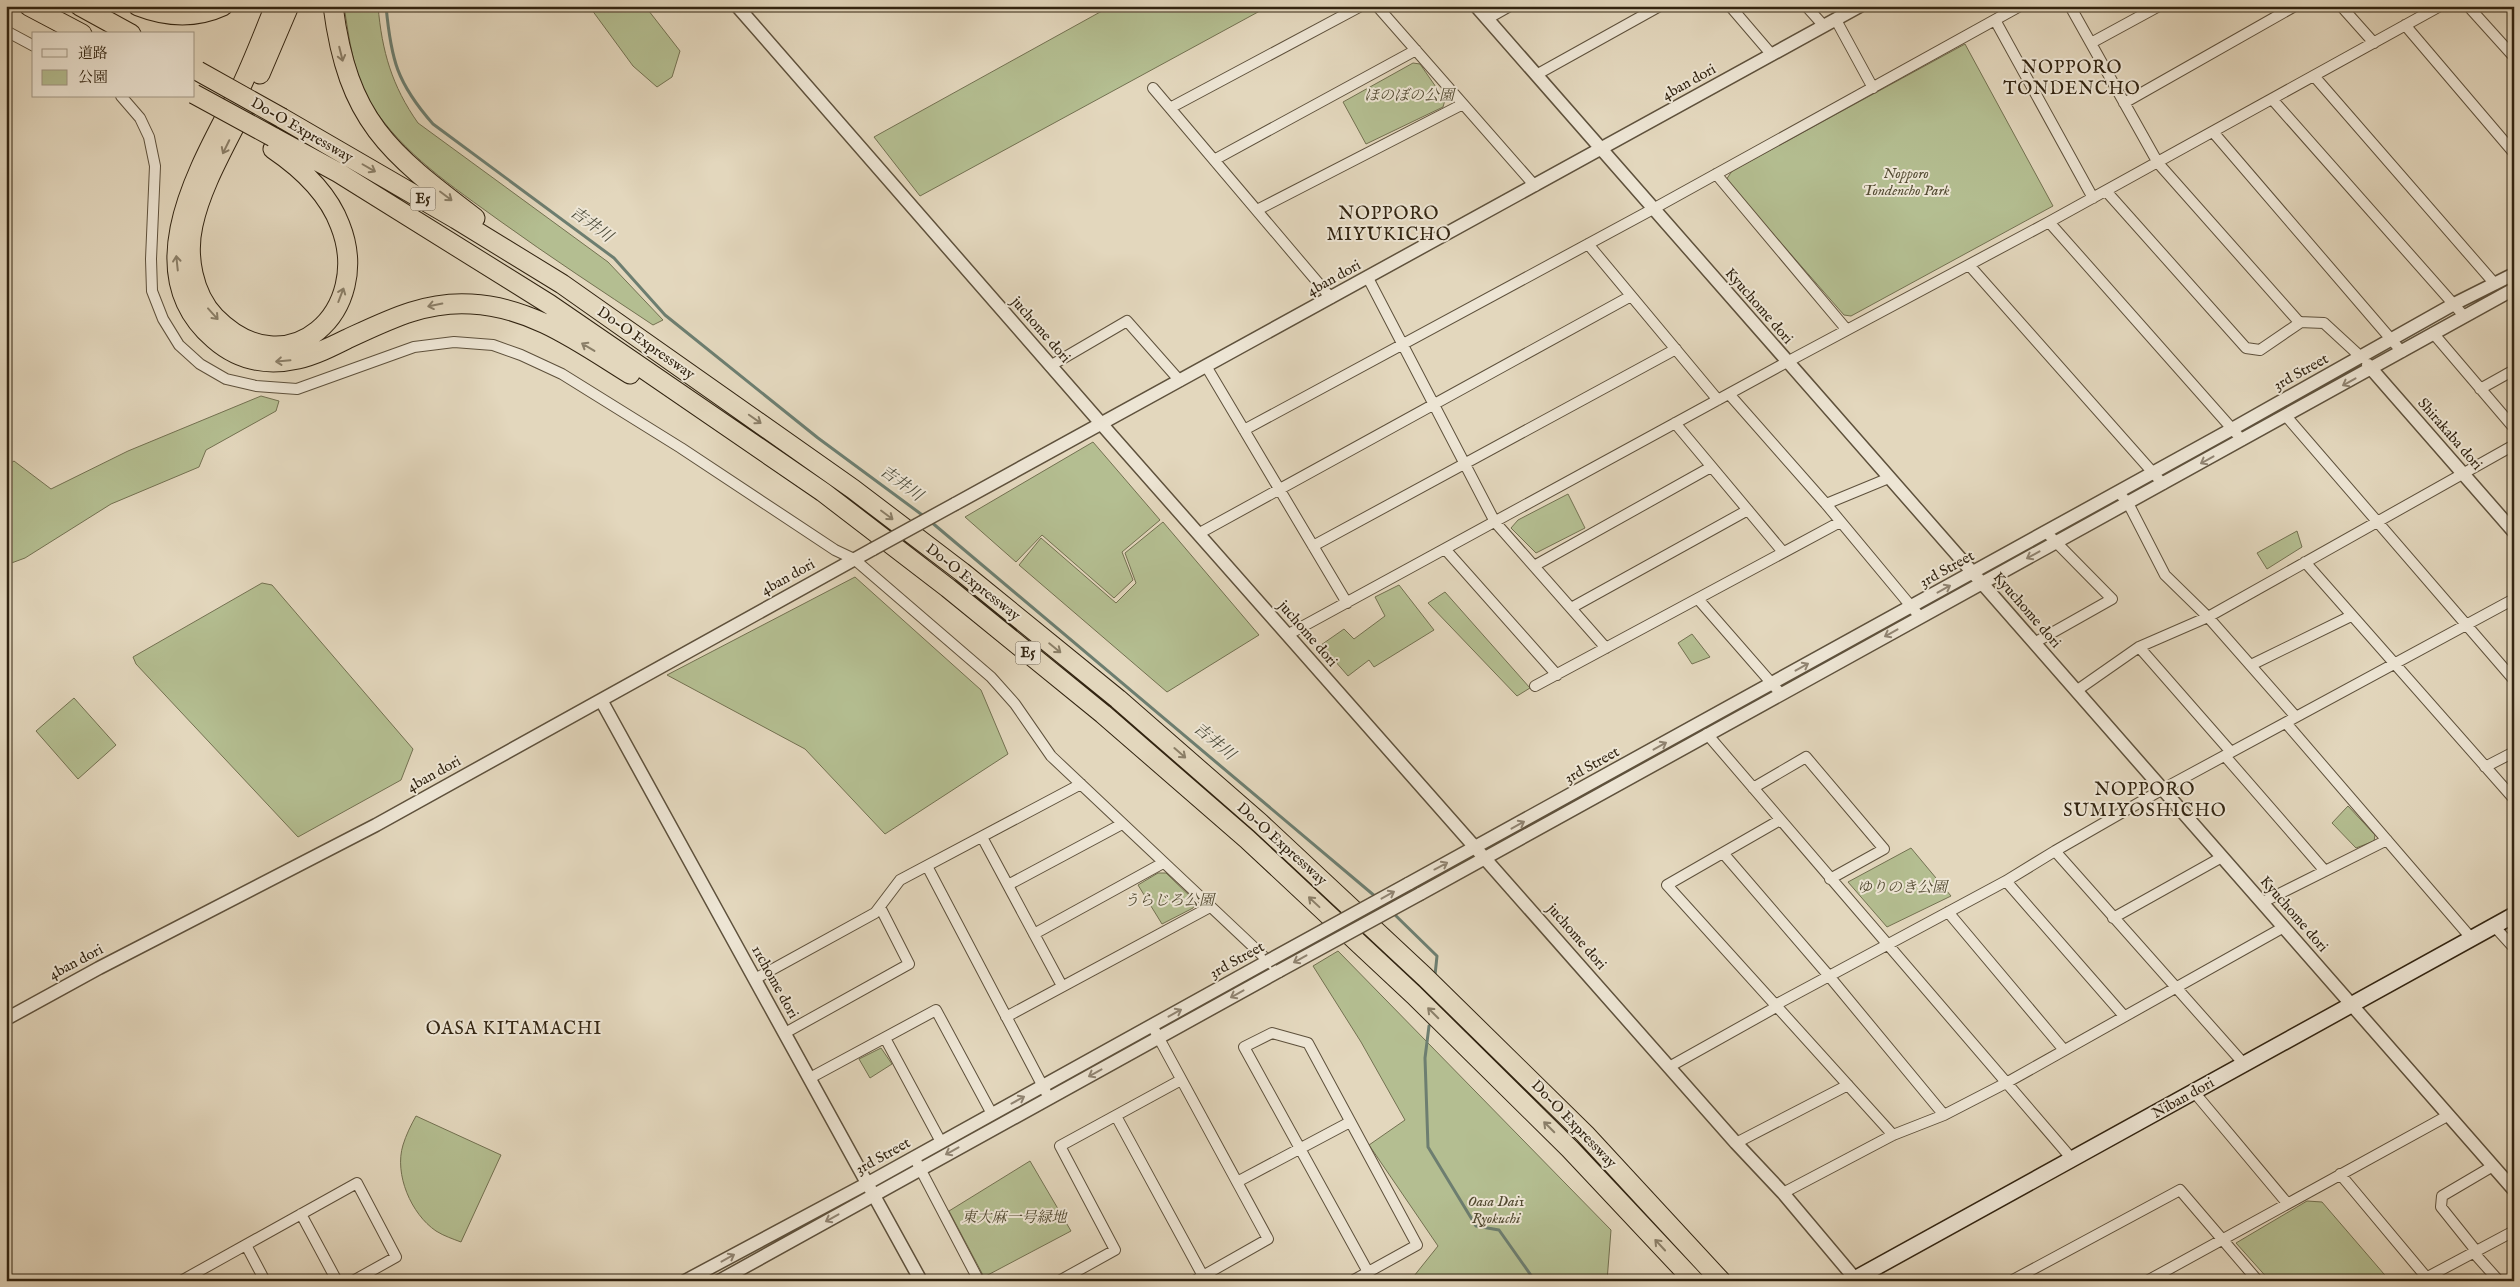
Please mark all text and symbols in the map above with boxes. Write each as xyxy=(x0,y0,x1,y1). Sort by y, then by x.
legend xyxy=(32,32,195,98)
text: 道路 xyxy=(78,44,108,63)
one-way arrow xyxy=(337,46,346,62)
district label: NOPPORO TONDENCHO xyxy=(2003,57,2141,101)
street label: 4ban dori xyxy=(1659,59,1719,105)
text: 公園 xyxy=(78,68,108,87)
park label: ほのぼの公園 xyxy=(1364,86,1457,105)
street label: Do-O Expressway xyxy=(247,93,357,167)
one-way arrow xyxy=(221,139,231,154)
one-way arrow xyxy=(362,164,376,174)
park label: Nopporo Tondencho Park xyxy=(1862,164,1950,200)
road number: E5 xyxy=(410,188,436,210)
one-way arrow xyxy=(439,190,452,201)
water label: 吉井川 xyxy=(566,203,618,248)
district label: NOPPORO MIYUKICHO xyxy=(1326,203,1452,247)
one-way arrow xyxy=(172,255,182,271)
street label: 4ban dori xyxy=(1304,255,1364,301)
street label: Kyuchome dori xyxy=(1721,264,1797,348)
one-way arrow xyxy=(337,288,346,304)
street label: juchome dori xyxy=(1006,292,1075,367)
one-way arrow xyxy=(427,301,443,311)
street label: Do-O Expressway xyxy=(593,302,699,384)
one-way arrow xyxy=(207,308,219,321)
one-way arrow xyxy=(581,342,595,352)
street label: 3rd Street xyxy=(2270,349,2332,395)
one-way arrow xyxy=(276,356,292,365)
one-way arrow xyxy=(2342,377,2357,387)
street label: Shirakaba dori xyxy=(2413,394,2487,474)
one-way arrow xyxy=(748,414,762,424)
one-way arrow xyxy=(2199,455,2214,465)
water label: 吉井川 xyxy=(876,462,928,507)
one-way arrow xyxy=(880,509,893,520)
street label: Do-O Expressway xyxy=(922,539,1025,625)
street label: 3rd Street xyxy=(1916,546,1978,592)
one-way arrow xyxy=(2027,550,2041,560)
street label: 4ban dori xyxy=(758,554,818,600)
street label: Kyuchome dori xyxy=(1989,568,2065,652)
one-way arrow xyxy=(1937,583,1951,593)
street label: juchome dori xyxy=(1273,596,1342,671)
one-way arrow xyxy=(1884,629,1899,638)
road number: E5 xyxy=(1016,641,1040,664)
one-way arrow xyxy=(1049,643,1062,654)
one-way arrow xyxy=(1795,662,1809,672)
water label: 吉井川 xyxy=(1189,719,1240,766)
one-way arrow xyxy=(1653,741,1668,751)
street label: 3rd Street xyxy=(1561,742,1623,788)
one-way arrow xyxy=(1173,747,1186,759)
street label: 4ban dori xyxy=(404,751,464,797)
district label: NOPPORO SUMIYOSHICHO xyxy=(2063,779,2227,823)
street label: Do-O Expressway xyxy=(1233,798,1332,890)
one-way arrow xyxy=(1510,819,1525,829)
one-way arrow xyxy=(1434,861,1449,871)
street label: Kyuchome dori xyxy=(2256,872,2332,956)
park label: ゆりのき公園 xyxy=(1857,878,1950,897)
one-way arrow xyxy=(1380,890,1395,900)
park label: うらじろ公園 xyxy=(1124,891,1217,910)
one-way arrow xyxy=(1308,896,1321,908)
street label: juchome dori xyxy=(1542,899,1611,974)
street label: 3rd Street xyxy=(1206,937,1268,983)
street label: 4ban dori xyxy=(46,940,106,984)
street label: 11chome dori xyxy=(747,942,803,1022)
one-way arrow xyxy=(1294,955,1308,965)
one-way arrow xyxy=(1230,990,1244,1000)
one-way arrow xyxy=(1167,1007,1182,1017)
one-way arrow xyxy=(1426,1007,1439,1019)
district label: OASA KITAMACHI xyxy=(426,1018,602,1041)
one-way arrow xyxy=(1087,1068,1102,1078)
street label: Niban dori xyxy=(2149,1073,2217,1123)
street label: Do-O Expressway xyxy=(1527,1076,1621,1172)
one-way arrow xyxy=(1010,1095,1025,1105)
one-way arrow xyxy=(1542,1121,1555,1133)
street label: 3rd Street xyxy=(852,1133,914,1179)
one-way arrow xyxy=(946,1147,960,1157)
park label: Oasa Dai1 Ryokuchi xyxy=(1468,1192,1524,1228)
park label: 東大麻一号緑地 xyxy=(961,1208,1068,1227)
one-way arrow xyxy=(824,1213,839,1223)
one-way arrow xyxy=(1654,1239,1666,1252)
one-way arrow xyxy=(720,1252,734,1262)

